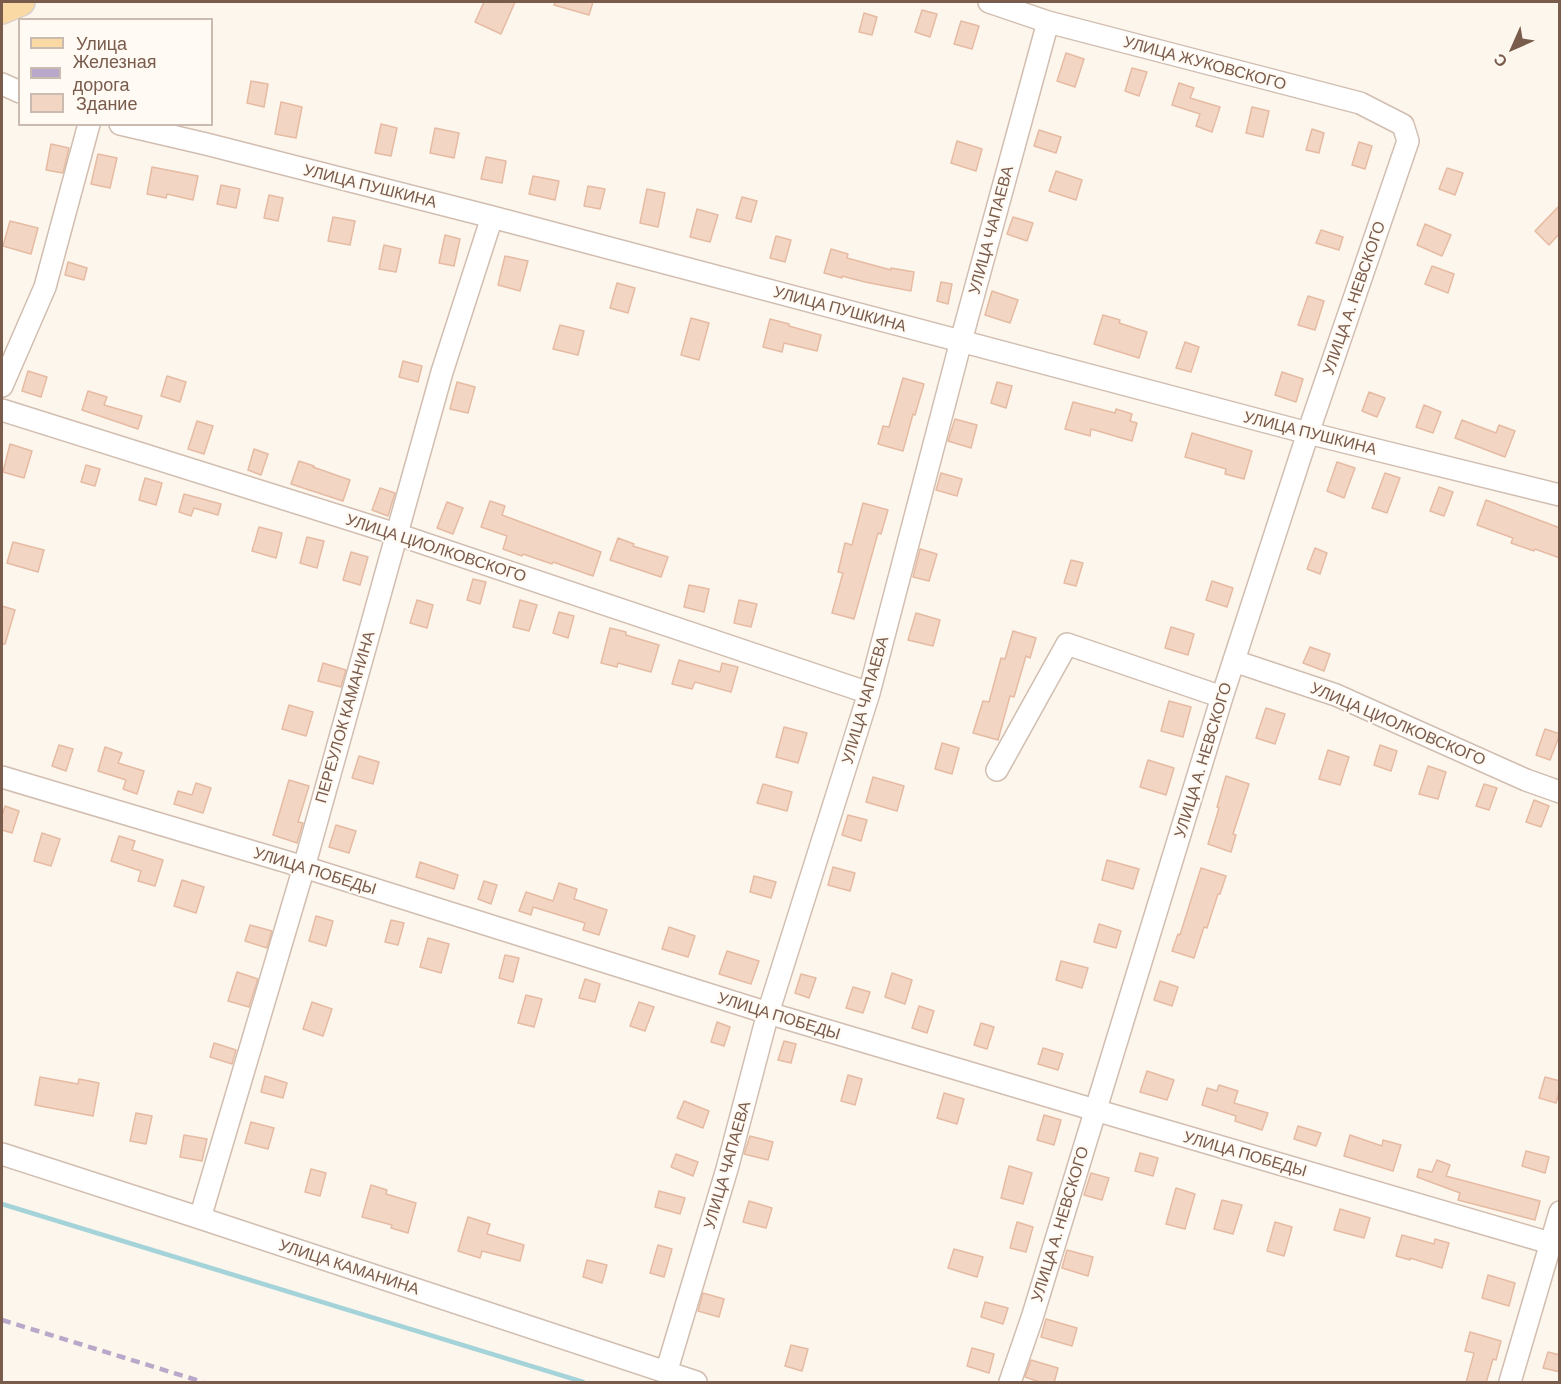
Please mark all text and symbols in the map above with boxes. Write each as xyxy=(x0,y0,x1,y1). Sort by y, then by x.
legend xyxy=(18,18,213,126)
north arrow xyxy=(1483,18,1543,78)
text: Улица xyxy=(76,32,127,54)
street label: УЛИЦА ЖУКОВСКОГО xyxy=(1122,32,1288,94)
text: Железная дорога xyxy=(73,50,157,95)
text: С xyxy=(1489,50,1511,72)
text: Здание xyxy=(76,92,137,114)
street label: УЛИЦА ПУШКИНА xyxy=(301,160,439,212)
street label: УЛИЦА ЧАПАЕВА xyxy=(965,164,1017,296)
street label: УЛИЦА А. НЕВСКОГО xyxy=(1319,219,1389,377)
street label: УЛИЦА ПУШКИНА xyxy=(771,282,909,336)
street label: УЛИЦА ПУШКИНА xyxy=(1241,407,1379,459)
street label: УЛИЦА ЦИОЛКОВСКОГО xyxy=(343,510,529,586)
street label: ПЕРЕУЛОК КАМАНИНА xyxy=(311,629,379,805)
street label: УЛИЦА ЧАПАЕВА xyxy=(838,634,892,766)
street label: УЛИЦА ЦИОЛКОВСКОГО xyxy=(1307,678,1489,770)
street label: УЛИЦА А. НЕВСКОГО xyxy=(1170,680,1236,840)
street label: УЛИЦА ПОБЕДЫ xyxy=(251,843,379,899)
street label: УЛИЦА ПОБЕДЫ xyxy=(715,988,843,1044)
street label: УЛИЦА ЧАПАЕВА xyxy=(700,1099,754,1231)
street label: УЛИЦА ПОБЕДЫ xyxy=(1181,1127,1309,1181)
street label: УЛИЦА А. НЕВСКОГО xyxy=(1027,1144,1093,1304)
street label: УЛИЦА КАМАНИНА xyxy=(276,1235,422,1299)

